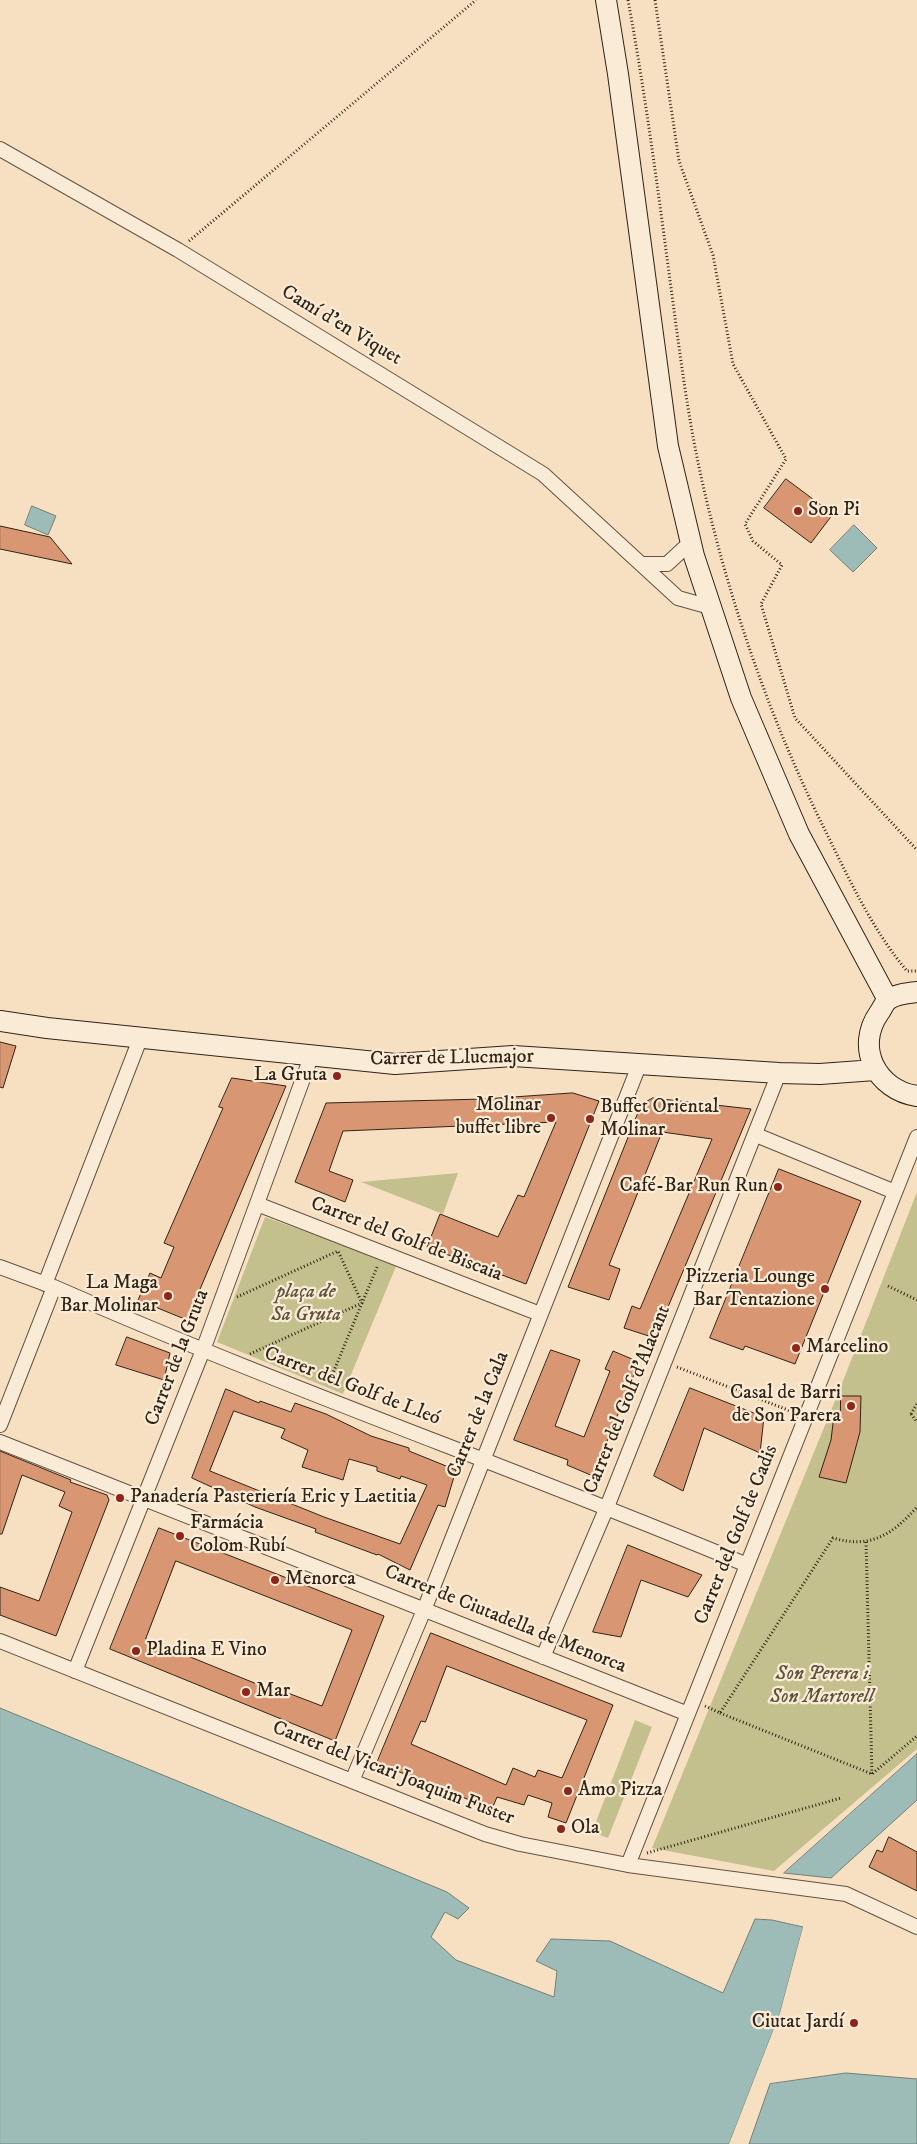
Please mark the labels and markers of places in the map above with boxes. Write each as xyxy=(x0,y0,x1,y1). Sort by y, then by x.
place label: Son Pi xyxy=(808,499,860,523)
marker: Son Pi xyxy=(792,505,804,517)
place label: La Gruta xyxy=(254,1064,327,1088)
marker: La Gruta xyxy=(331,1070,343,1082)
place label: Molinar buffet libre xyxy=(456,1094,541,1141)
place label: Buffet Oriental Molinar xyxy=(600,1096,719,1143)
marker: Molinar buffet libre xyxy=(545,1112,557,1124)
marker: Buffet Oriental Molinar xyxy=(584,1113,596,1125)
place label: Café-Bar Run Run xyxy=(620,1175,768,1199)
marker: Café-Bar Run Run xyxy=(772,1181,784,1193)
place label: Pizzeria Lounge Bar Tentazione xyxy=(685,1266,815,1313)
place label: La Maga Bar Molinar xyxy=(60,1272,158,1319)
marker: Pizzeria Lounge Bar Tentazione xyxy=(819,1283,831,1295)
marker: La Maga Bar Molinar xyxy=(162,1290,174,1302)
place label: Marcelino xyxy=(806,1336,888,1360)
marker: Marcelino xyxy=(790,1342,802,1354)
place label: Casal de Barri de Son Parera xyxy=(730,1382,841,1429)
marker: Casal de Barri de Son Parera xyxy=(845,1400,857,1412)
place label: Panadería Pasteriería Eric y Laetitia xyxy=(130,1486,417,1510)
marker: Panadería Pasteriería Eric y Laetitia xyxy=(114,1492,126,1504)
place label: Farmácia Colom Rubí xyxy=(190,1512,285,1559)
marker: Farmácia Colom Rubí xyxy=(174,1530,186,1542)
place label: Menorca xyxy=(285,1568,356,1592)
marker: Menorca xyxy=(269,1574,281,1586)
place label: Pladina E Vino xyxy=(146,1639,267,1663)
marker: Pladina E Vino xyxy=(130,1645,142,1657)
place label: Mar xyxy=(256,1680,290,1704)
marker: Mar xyxy=(240,1686,252,1698)
place label: Amo Pizza xyxy=(578,1779,662,1803)
marker: Amo Pizza xyxy=(562,1785,574,1797)
place label: Ola xyxy=(571,1817,600,1841)
marker: Ola xyxy=(555,1823,567,1835)
place label: Ciutat Jardí xyxy=(752,2011,844,2035)
marker: Ciutat Jardí xyxy=(848,2017,860,2029)

